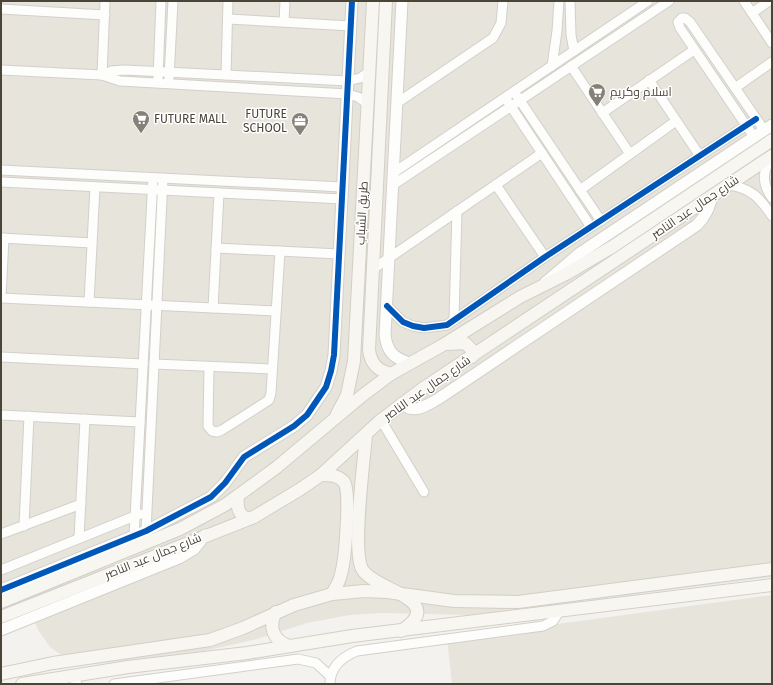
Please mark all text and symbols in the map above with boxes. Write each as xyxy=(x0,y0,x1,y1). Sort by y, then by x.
supermarket icon: اسلام وكريم xyxy=(587,82,607,107)
place label: اسلام وكريم xyxy=(610,85,672,100)
place label: FUTURE SCHOOL xyxy=(243,107,287,135)
supermarket icon: FUTURE MALL xyxy=(131,109,151,134)
office icon: FUTURE SCHOOL xyxy=(290,111,310,136)
place label: FUTURE MALL xyxy=(154,112,227,126)
street label: شارع جمال عبد الناصر xyxy=(648,172,742,243)
street label: طريق الشباب xyxy=(353,181,371,245)
street label: شارع جمال عبد الناصر xyxy=(380,353,474,425)
street label: شارع جمال عبد الناصر xyxy=(102,530,204,583)

